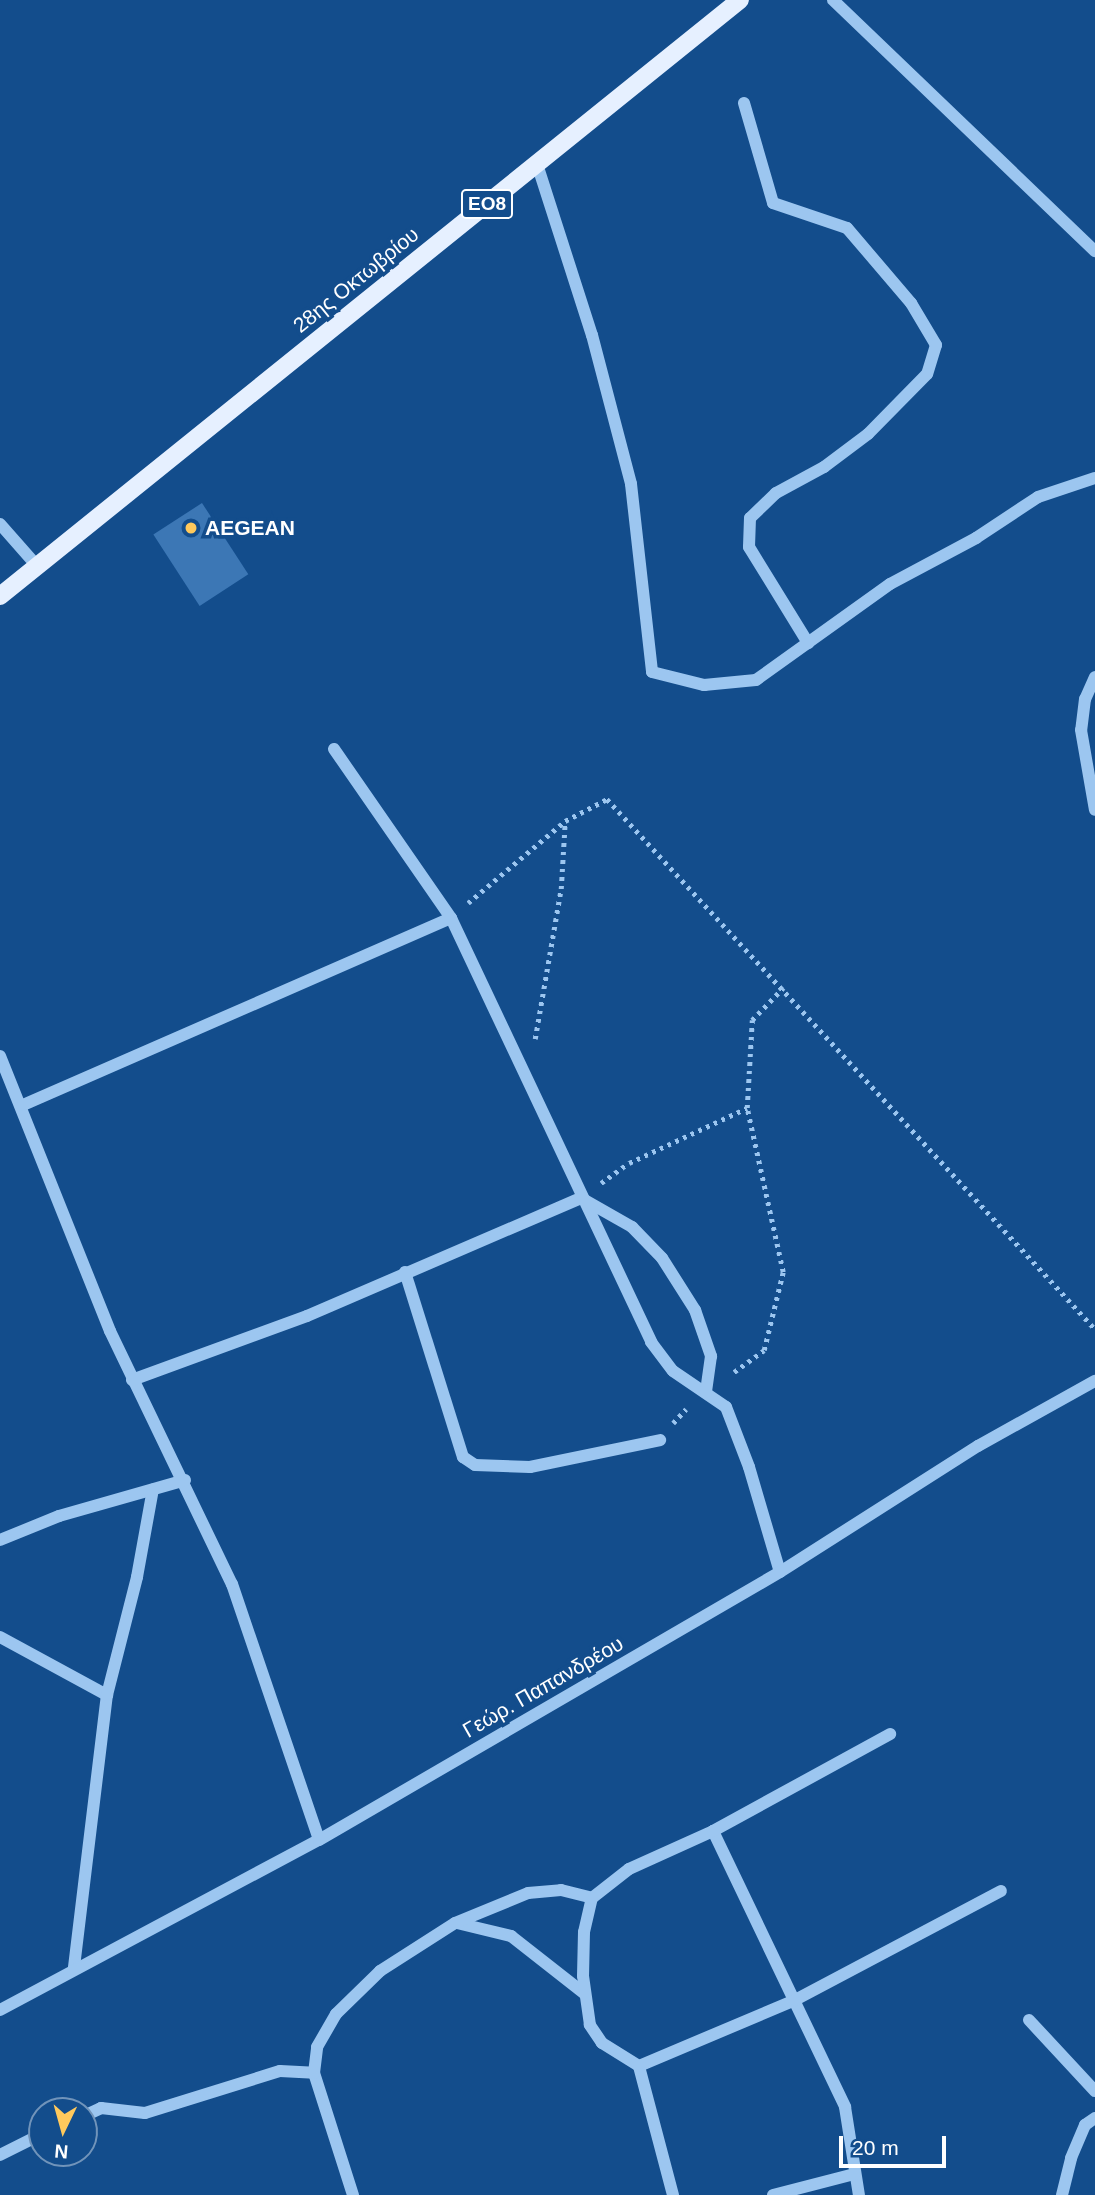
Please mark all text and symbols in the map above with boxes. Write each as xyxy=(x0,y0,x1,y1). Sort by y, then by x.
road number: ΕΟ8 xyxy=(461,188,513,220)
street label: 28ης Οκτωβρίου xyxy=(288,222,424,338)
place label: AEGEAN xyxy=(205,515,295,541)
marker: AEGEAN xyxy=(183,520,199,536)
street label: Γεώρ. Παπανδρέου xyxy=(458,1631,628,1743)
north arrow xyxy=(28,2097,98,2167)
scale bar xyxy=(843,2122,950,2166)
text: 20 m xyxy=(852,2136,899,2159)
text: N xyxy=(54,2140,69,2162)

